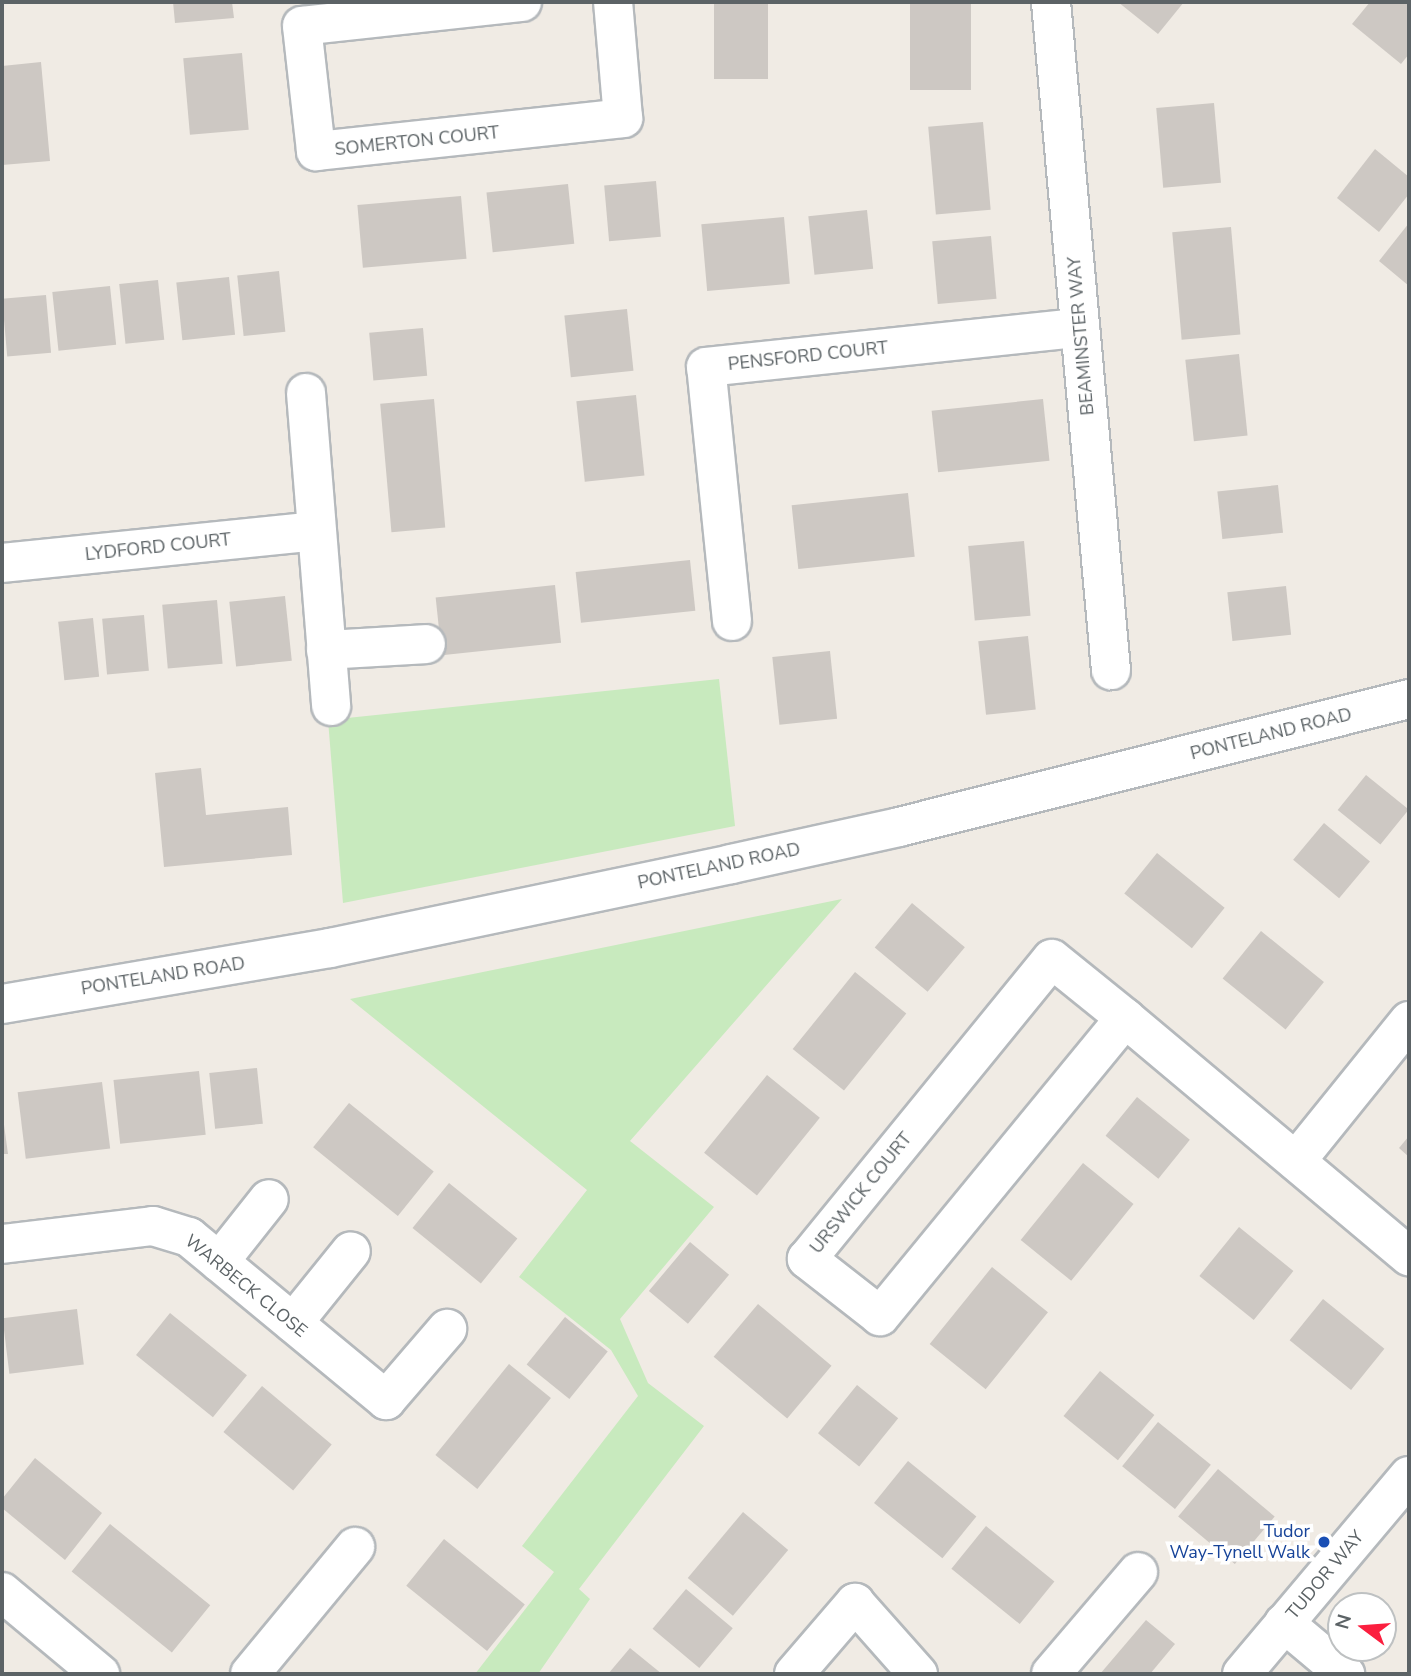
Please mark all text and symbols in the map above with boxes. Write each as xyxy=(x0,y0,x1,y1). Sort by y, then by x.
street label: SOMERTON COURT xyxy=(334,122,500,160)
street label: BEAMINSTER WAY xyxy=(1063,256,1099,416)
street label: PENSFORD COURT xyxy=(727,337,889,375)
street label: LYDFORD COURT xyxy=(84,529,232,565)
street label: PONTELAND ROAD xyxy=(1188,703,1354,765)
street label: PONTELAND ROAD xyxy=(636,838,802,894)
street label: PONTELAND ROAD xyxy=(80,952,246,1000)
street label: URSWICK COURT xyxy=(806,1128,916,1258)
street label: WARBECK CLOSE xyxy=(180,1230,312,1342)
place label: Tudor Way-Tynell Walk xyxy=(1169,1521,1310,1564)
street label: TUDOR WAY xyxy=(1282,1526,1368,1624)
marker: Tudor Way-Tynell Walk xyxy=(1316,1534,1332,1550)
north arrow xyxy=(1327,1592,1397,1662)
text: N xyxy=(1329,1611,1358,1632)

